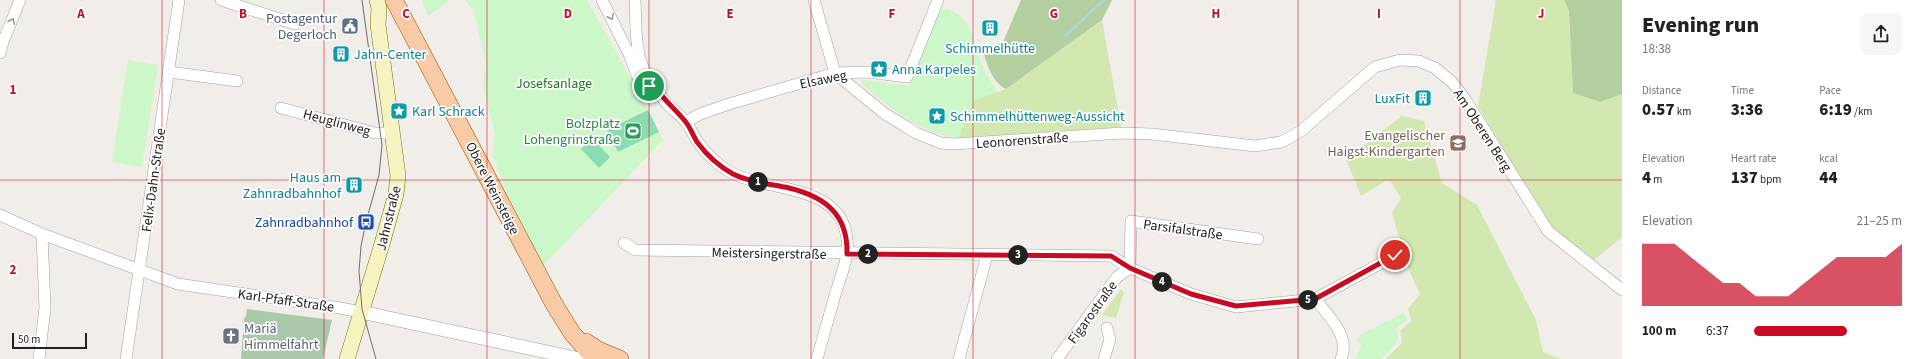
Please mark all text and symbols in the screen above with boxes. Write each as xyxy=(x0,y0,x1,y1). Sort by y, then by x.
text: A xyxy=(76,5,85,23)
text: B xyxy=(239,5,247,23)
text: C xyxy=(402,5,410,23)
text: D xyxy=(564,5,572,23)
text: E xyxy=(726,5,734,23)
text: F xyxy=(889,5,896,23)
text: G xyxy=(1050,5,1058,23)
text: H xyxy=(1212,5,1220,23)
text: I xyxy=(1377,5,1381,23)
text: J xyxy=(1538,5,1544,23)
place label: Postagentur Degerloch xyxy=(266,9,337,45)
text: Evening run xyxy=(1642,9,1759,41)
one-way arrow xyxy=(606,12,613,20)
button: share xyxy=(1860,13,1902,55)
public building icon: Postagentur Degerloch xyxy=(340,16,360,36)
one-way arrow xyxy=(7,18,15,25)
building icon: Schimmelhütte xyxy=(980,18,1000,38)
place label: Schimmelhütte xyxy=(945,39,1035,59)
text: 18:38 xyxy=(1642,40,1671,58)
building icon: Jahn-Center xyxy=(331,44,351,64)
place label: Jahn-Center xyxy=(354,45,426,65)
place icon: Anna Karpeles xyxy=(869,59,889,79)
place label: Anna Karpeles xyxy=(892,60,976,80)
street label: Elsaweg xyxy=(798,65,849,95)
pin xyxy=(632,69,666,103)
park label: Josefsanlage xyxy=(516,74,592,94)
icon: arrive xyxy=(638,75,660,97)
text: 1 xyxy=(10,81,17,99)
text: Distance xyxy=(1642,83,1681,98)
text: Time xyxy=(1731,83,1754,98)
text: Pace xyxy=(1819,83,1841,98)
street label: Am Oberen Berg xyxy=(1448,85,1516,176)
building icon: LuxFit xyxy=(1413,88,1433,108)
place label: LuxFit xyxy=(1374,89,1410,109)
text: 0.57 xyxy=(1642,98,1675,122)
text: 3:36 xyxy=(1731,98,1763,122)
text: 6:19 xyxy=(1819,98,1852,122)
place icon: Karl Schrack xyxy=(389,101,409,121)
place label: Karl Schrack xyxy=(412,102,485,122)
street label: Heuglinweg xyxy=(301,104,373,142)
text: km xyxy=(1675,104,1691,119)
text: /km xyxy=(1852,104,1872,119)
place icon: Schimmelhüttenweg-Aussicht xyxy=(927,106,947,126)
place label: Schimmelhüttenweg-Aussicht xyxy=(950,107,1125,127)
place label: Bolzplatz Lohengrinstraße xyxy=(524,114,620,150)
sports icon: Bolzplatz Lohengrinstraße xyxy=(623,121,643,141)
place label: Evangelischer Haigst-Kindergarten xyxy=(1327,126,1445,162)
street label: Felix-Dahn-Straße xyxy=(137,127,171,233)
street label: Leonorenstraße xyxy=(975,128,1069,154)
school or university icon: Evangelischer Haigst-Kindergarten xyxy=(1448,133,1468,153)
street label: Obere Weinsteige xyxy=(460,139,524,238)
text: Elevation xyxy=(1642,151,1685,166)
text: Heart rate xyxy=(1731,151,1776,166)
text: kcal xyxy=(1819,151,1838,166)
text: 4 xyxy=(1642,166,1651,190)
text: 137 xyxy=(1731,166,1758,190)
text: 44 xyxy=(1819,166,1837,190)
place label: Haus am Zahnradbahnhof xyxy=(243,168,342,204)
pin: 1 xyxy=(748,172,768,192)
text: m xyxy=(1651,172,1662,187)
text: bpm xyxy=(1758,172,1781,187)
text: 1 xyxy=(755,174,761,189)
building icon: Haus am Zahnradbahnhof xyxy=(344,175,364,195)
street label: Jahnstraße xyxy=(371,184,407,253)
bus stop icon: Zahnradbahnhof xyxy=(356,212,376,232)
text: Elevation xyxy=(1642,212,1693,230)
text: 21–25 m xyxy=(1857,212,1902,230)
place label: Zahnradbahnhof xyxy=(255,213,354,233)
street label: Parsifalstraße xyxy=(1142,215,1224,245)
pin xyxy=(1378,238,1412,272)
street label: Meistersingerstraße xyxy=(711,243,827,265)
pin: 2 xyxy=(858,244,878,264)
icon: check xyxy=(1384,244,1406,266)
pin: 3 xyxy=(1008,245,1028,265)
text: 2 xyxy=(865,246,871,261)
text: 3 xyxy=(1015,247,1021,262)
text: 2 xyxy=(10,261,17,279)
pin: 4 xyxy=(1152,272,1172,292)
text: 4 xyxy=(1159,274,1165,289)
street label: Figarostraße xyxy=(1063,277,1123,348)
street label: Karl-Pfaff-Straße xyxy=(236,284,335,318)
pin: 5 xyxy=(1298,290,1318,310)
text: 5 xyxy=(1305,292,1311,307)
place label: Mariä Himmelfahrt xyxy=(244,319,319,355)
text: 100 m xyxy=(1642,322,1676,340)
text: 6:37 xyxy=(1706,322,1729,340)
church icon: Mariä Himmelfahrt xyxy=(221,326,241,346)
scale bar xyxy=(12,331,87,350)
text: 50 m xyxy=(18,332,40,347)

